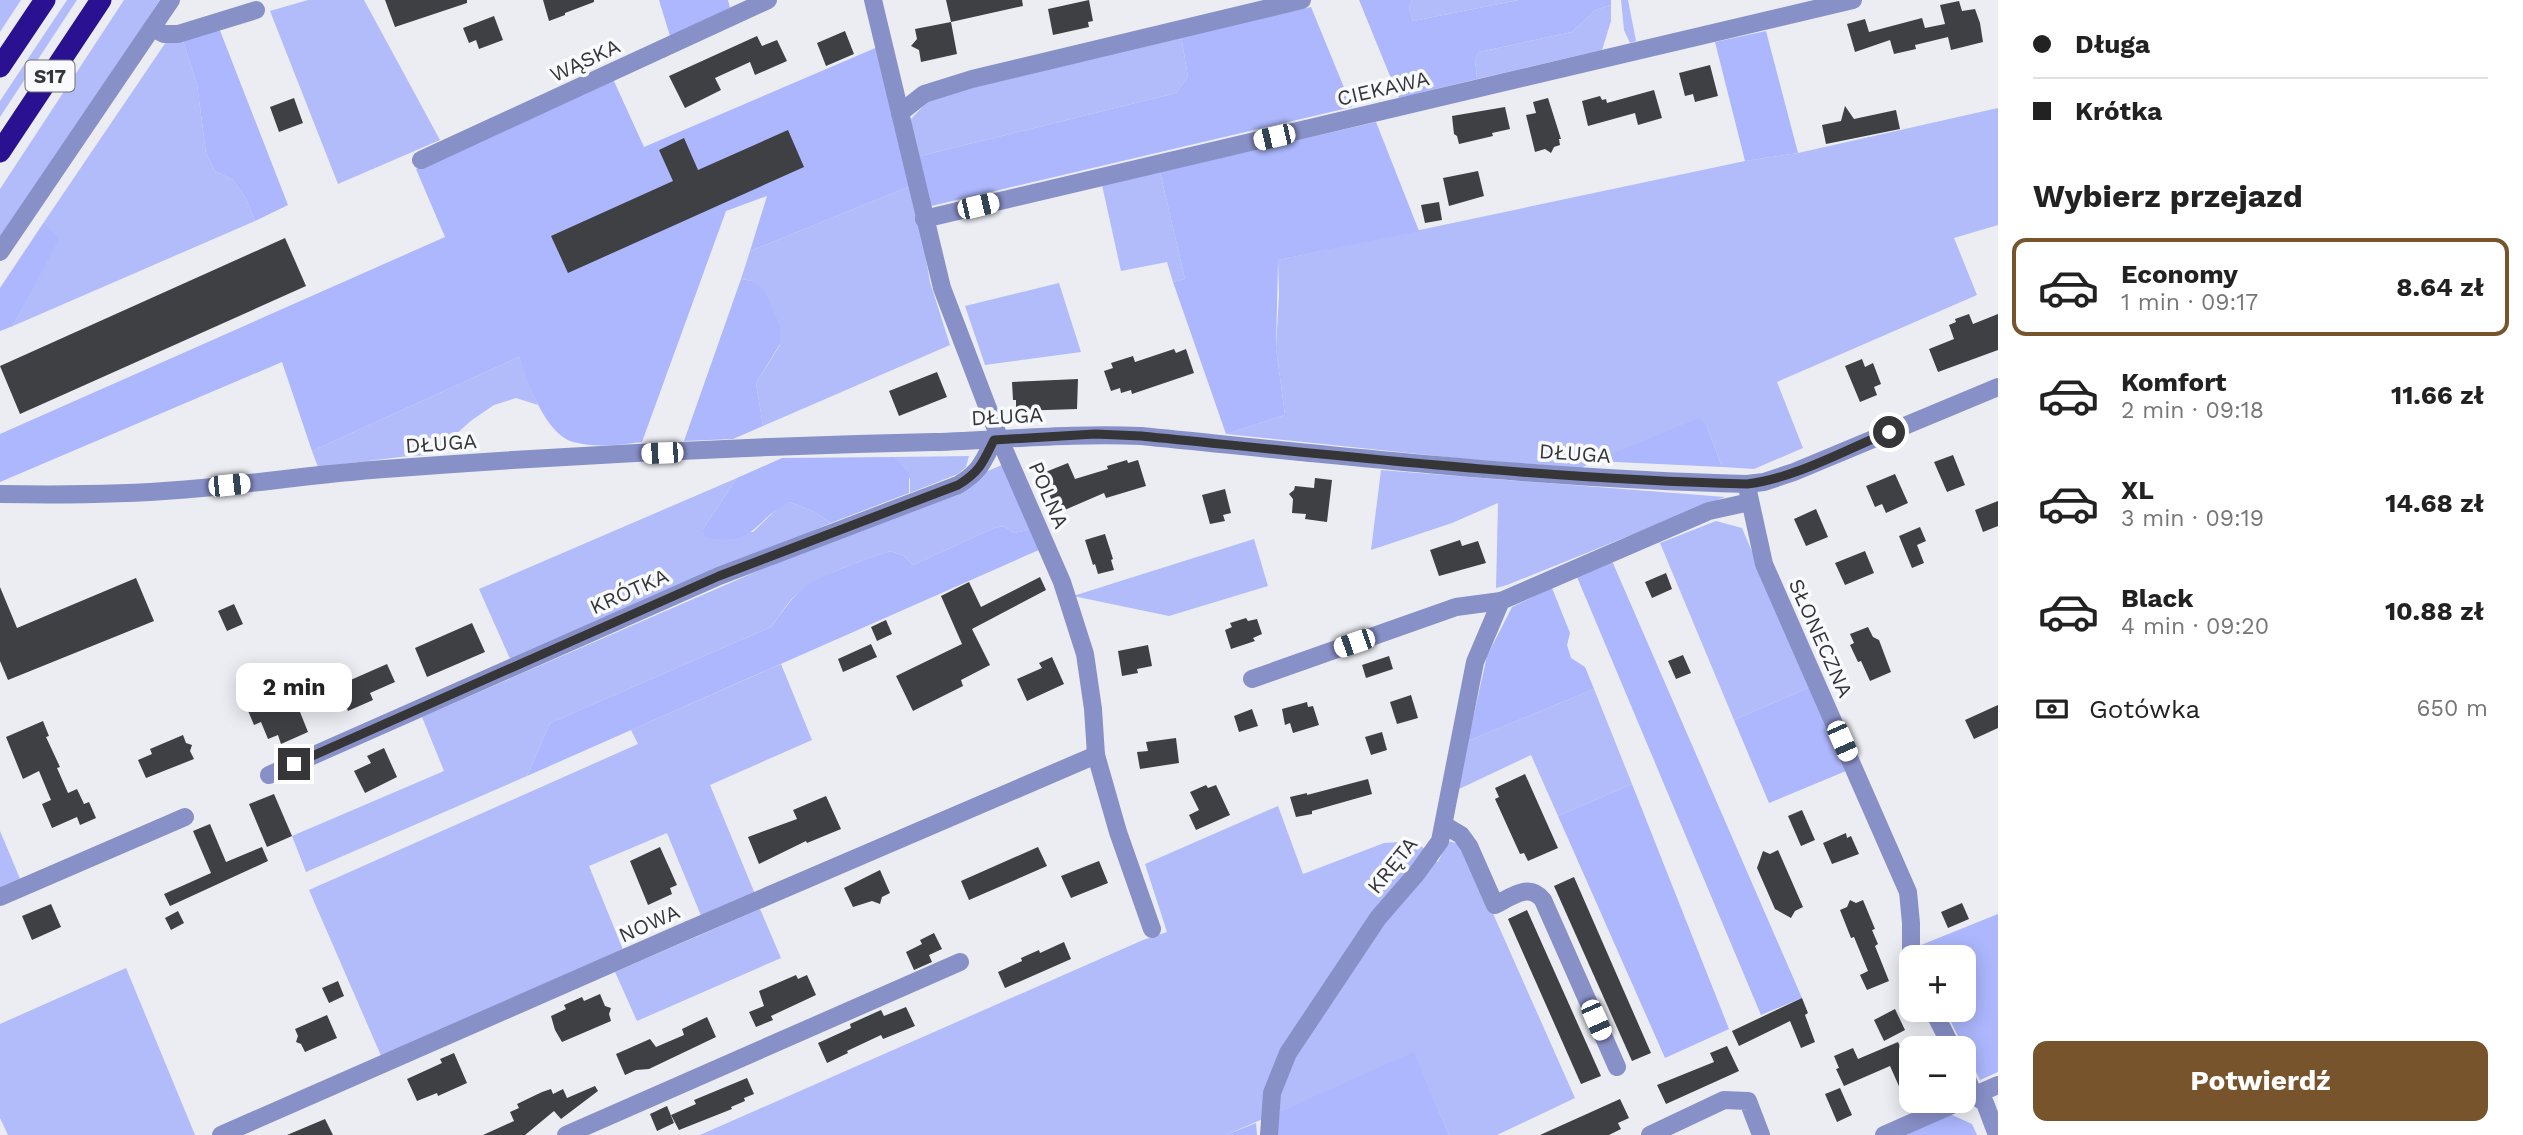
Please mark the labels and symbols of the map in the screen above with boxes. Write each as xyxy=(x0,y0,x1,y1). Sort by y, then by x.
street label: WĄSKA xyxy=(546,33,624,87)
road number: S17 xyxy=(26,60,74,92)
street label: CIEKAWA xyxy=(1334,65,1432,111)
car xyxy=(1252,122,1297,152)
car xyxy=(956,191,1001,221)
street label: DŁUGA xyxy=(970,402,1044,430)
route start xyxy=(1873,416,1905,448)
street label: DŁUGA xyxy=(404,428,478,458)
street label: DŁUGA xyxy=(1538,438,1612,468)
car xyxy=(641,442,684,464)
street label: POLNA xyxy=(1024,458,1074,532)
car xyxy=(208,472,251,498)
street label: KRÓTKA xyxy=(586,563,672,619)
street label: SŁONECZNA xyxy=(1784,575,1858,701)
car xyxy=(1331,626,1378,660)
callout: 2 min xyxy=(236,662,352,712)
car xyxy=(1824,718,1861,764)
route end xyxy=(278,748,310,780)
street label: KRĘTA xyxy=(1362,831,1423,898)
street label: NOWA xyxy=(615,898,684,947)
car xyxy=(1578,997,1615,1043)

